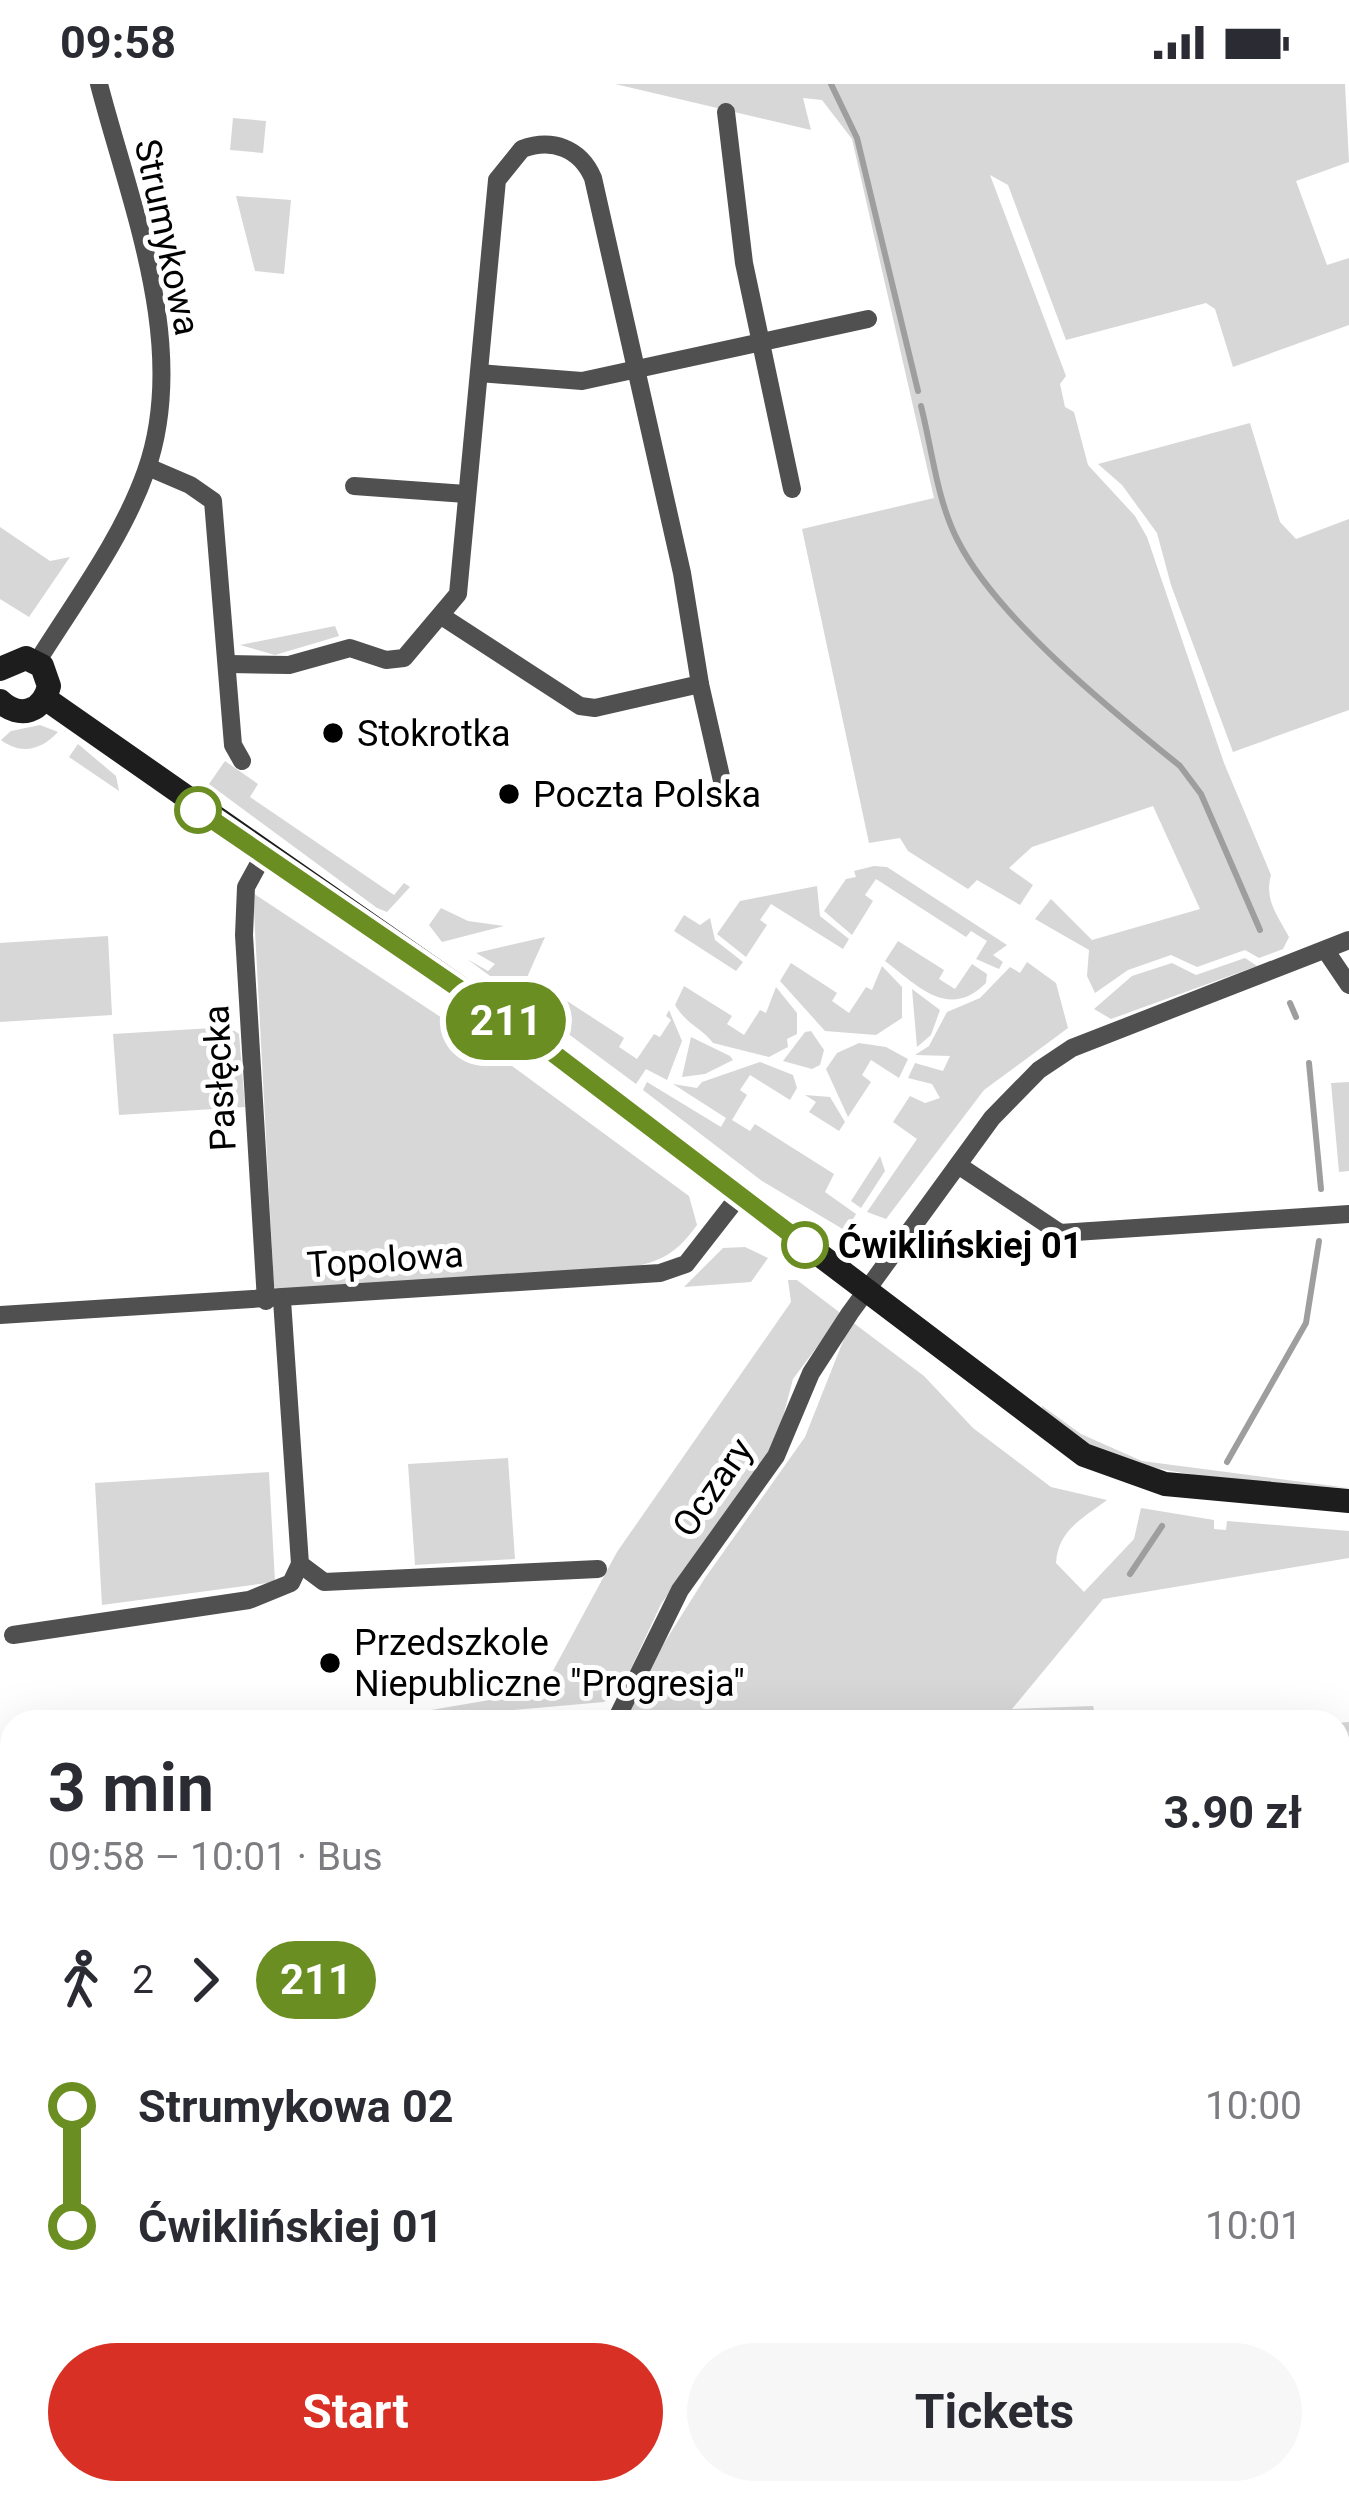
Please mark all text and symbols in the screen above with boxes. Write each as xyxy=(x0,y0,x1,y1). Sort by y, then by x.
text: 09:58 xyxy=(60,16,176,69)
street label: Strumykowa xyxy=(126,135,208,339)
place label: Stokrotka xyxy=(357,713,511,755)
marker: Stokrotka xyxy=(320,720,346,746)
place label: Poczta Polska xyxy=(533,774,761,816)
marker: Poczta Polska xyxy=(496,781,522,807)
unlabelled marker xyxy=(176,788,220,832)
line badge: 211 xyxy=(437,982,575,1060)
text: 211 xyxy=(470,996,542,1045)
street label: Pasłęcka xyxy=(195,1004,245,1152)
marker: Ćwiklińskiej 01 xyxy=(783,1223,827,1267)
place label: Ćwiklińskiej 01 xyxy=(838,1224,1082,1267)
street label: Topolowa xyxy=(305,1234,465,1286)
street label: Oczary xyxy=(664,1430,762,1545)
place label: Przedszkole Niepubliczne "Progresja" xyxy=(354,1622,745,1705)
marker: Przedszkole Niepubliczne "Progresja" xyxy=(317,1650,343,1676)
text: 3 min xyxy=(48,1750,214,1827)
text: 3.90 zł xyxy=(1164,1786,1302,1839)
text: 09:58 – 10:01 · Bus xyxy=(48,1834,383,1880)
icon: walk xyxy=(48,1947,114,2013)
icon: forward xyxy=(172,1947,238,2013)
text: 211 xyxy=(280,1955,352,2004)
text: 2 xyxy=(132,1957,154,2003)
text: Strumykowa 02 xyxy=(138,2080,454,2133)
text: 10:00 xyxy=(1205,2083,1302,2129)
text: Ćwiklińskiej 01 xyxy=(138,2200,443,2253)
text: 10:01 xyxy=(1205,2203,1302,2249)
button: Start xyxy=(48,2343,663,2481)
button: Tickets xyxy=(687,2343,1302,2481)

